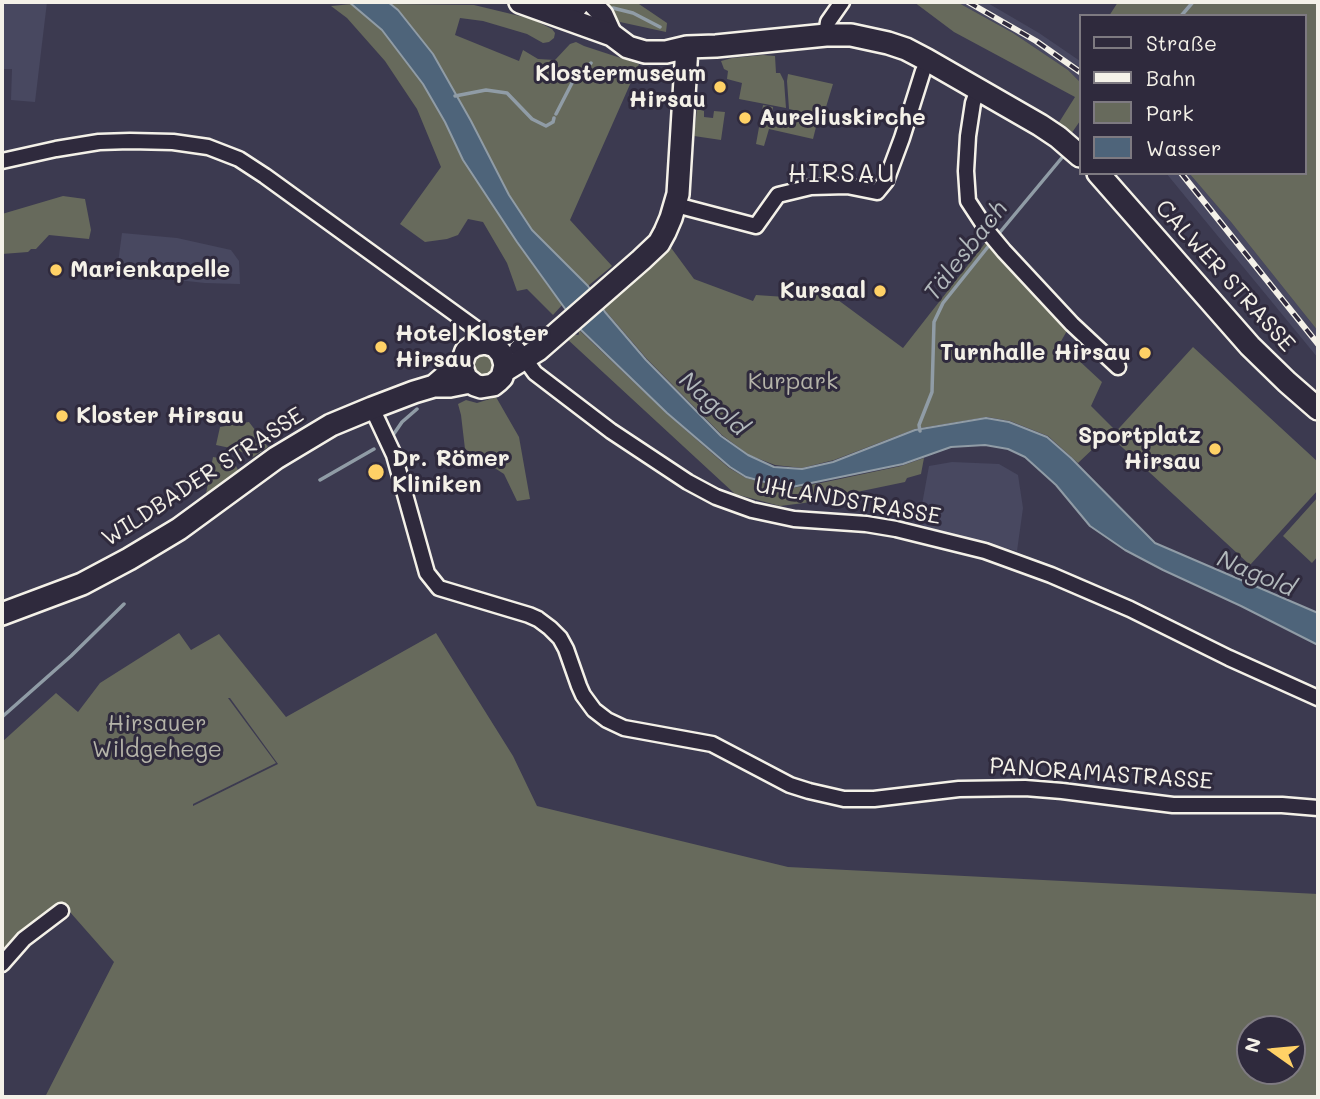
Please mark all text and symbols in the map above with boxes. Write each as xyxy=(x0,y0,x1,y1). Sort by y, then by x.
legend xyxy=(1078,14,1306,175)
text: Straße xyxy=(1146,29,1217,56)
place label: Klostermuseum Hirsau xyxy=(535,60,706,114)
text: Bahn xyxy=(1146,64,1196,91)
marker: Klostermuseum Hirsau xyxy=(712,79,728,95)
text: Park xyxy=(1146,99,1194,126)
place label: Aureliuskirche xyxy=(759,104,926,132)
marker: Aureliuskirche xyxy=(737,110,753,126)
text: Wasser xyxy=(1146,134,1221,161)
district label: HIRSAU xyxy=(788,158,896,190)
street label: CALWER STRASSE xyxy=(1149,194,1301,358)
water label: Tälesbach xyxy=(918,195,1014,307)
place label: Marienkapelle xyxy=(70,256,230,284)
marker: Marienkapelle xyxy=(48,262,64,278)
place label: Kursaal xyxy=(780,277,866,305)
marker: Kursaal xyxy=(872,283,888,299)
place label: Hotel Kloster Hirsau xyxy=(395,320,549,374)
marker: Hotel Kloster Hirsau xyxy=(373,339,389,355)
place label: Turnhalle Hirsau xyxy=(940,339,1131,367)
marker: Turnhalle Hirsau xyxy=(1137,345,1153,361)
water label: Nagold xyxy=(673,366,753,442)
park label: Kurpark xyxy=(748,368,838,396)
street label: WILDBADER STRASSE xyxy=(97,401,309,553)
place label: Kloster Hirsau xyxy=(76,402,244,430)
marker: Kloster Hirsau xyxy=(54,408,70,424)
place label: Sportplatz Hirsau xyxy=(1078,422,1201,476)
marker: Sportplatz Hirsau xyxy=(1207,441,1223,457)
place label: Dr. Römer Kliniken xyxy=(392,445,510,499)
marker: Dr. Römer Kliniken xyxy=(366,462,386,482)
street label: UHLANDSTRASSE xyxy=(753,471,943,531)
water label: Nagold xyxy=(1213,545,1299,603)
park label: Hirsauer Wildgehege xyxy=(92,710,222,764)
street label: PANORAMASTRASSE xyxy=(988,752,1214,796)
north arrow xyxy=(1236,1015,1306,1085)
text: N xyxy=(1238,1035,1266,1055)

